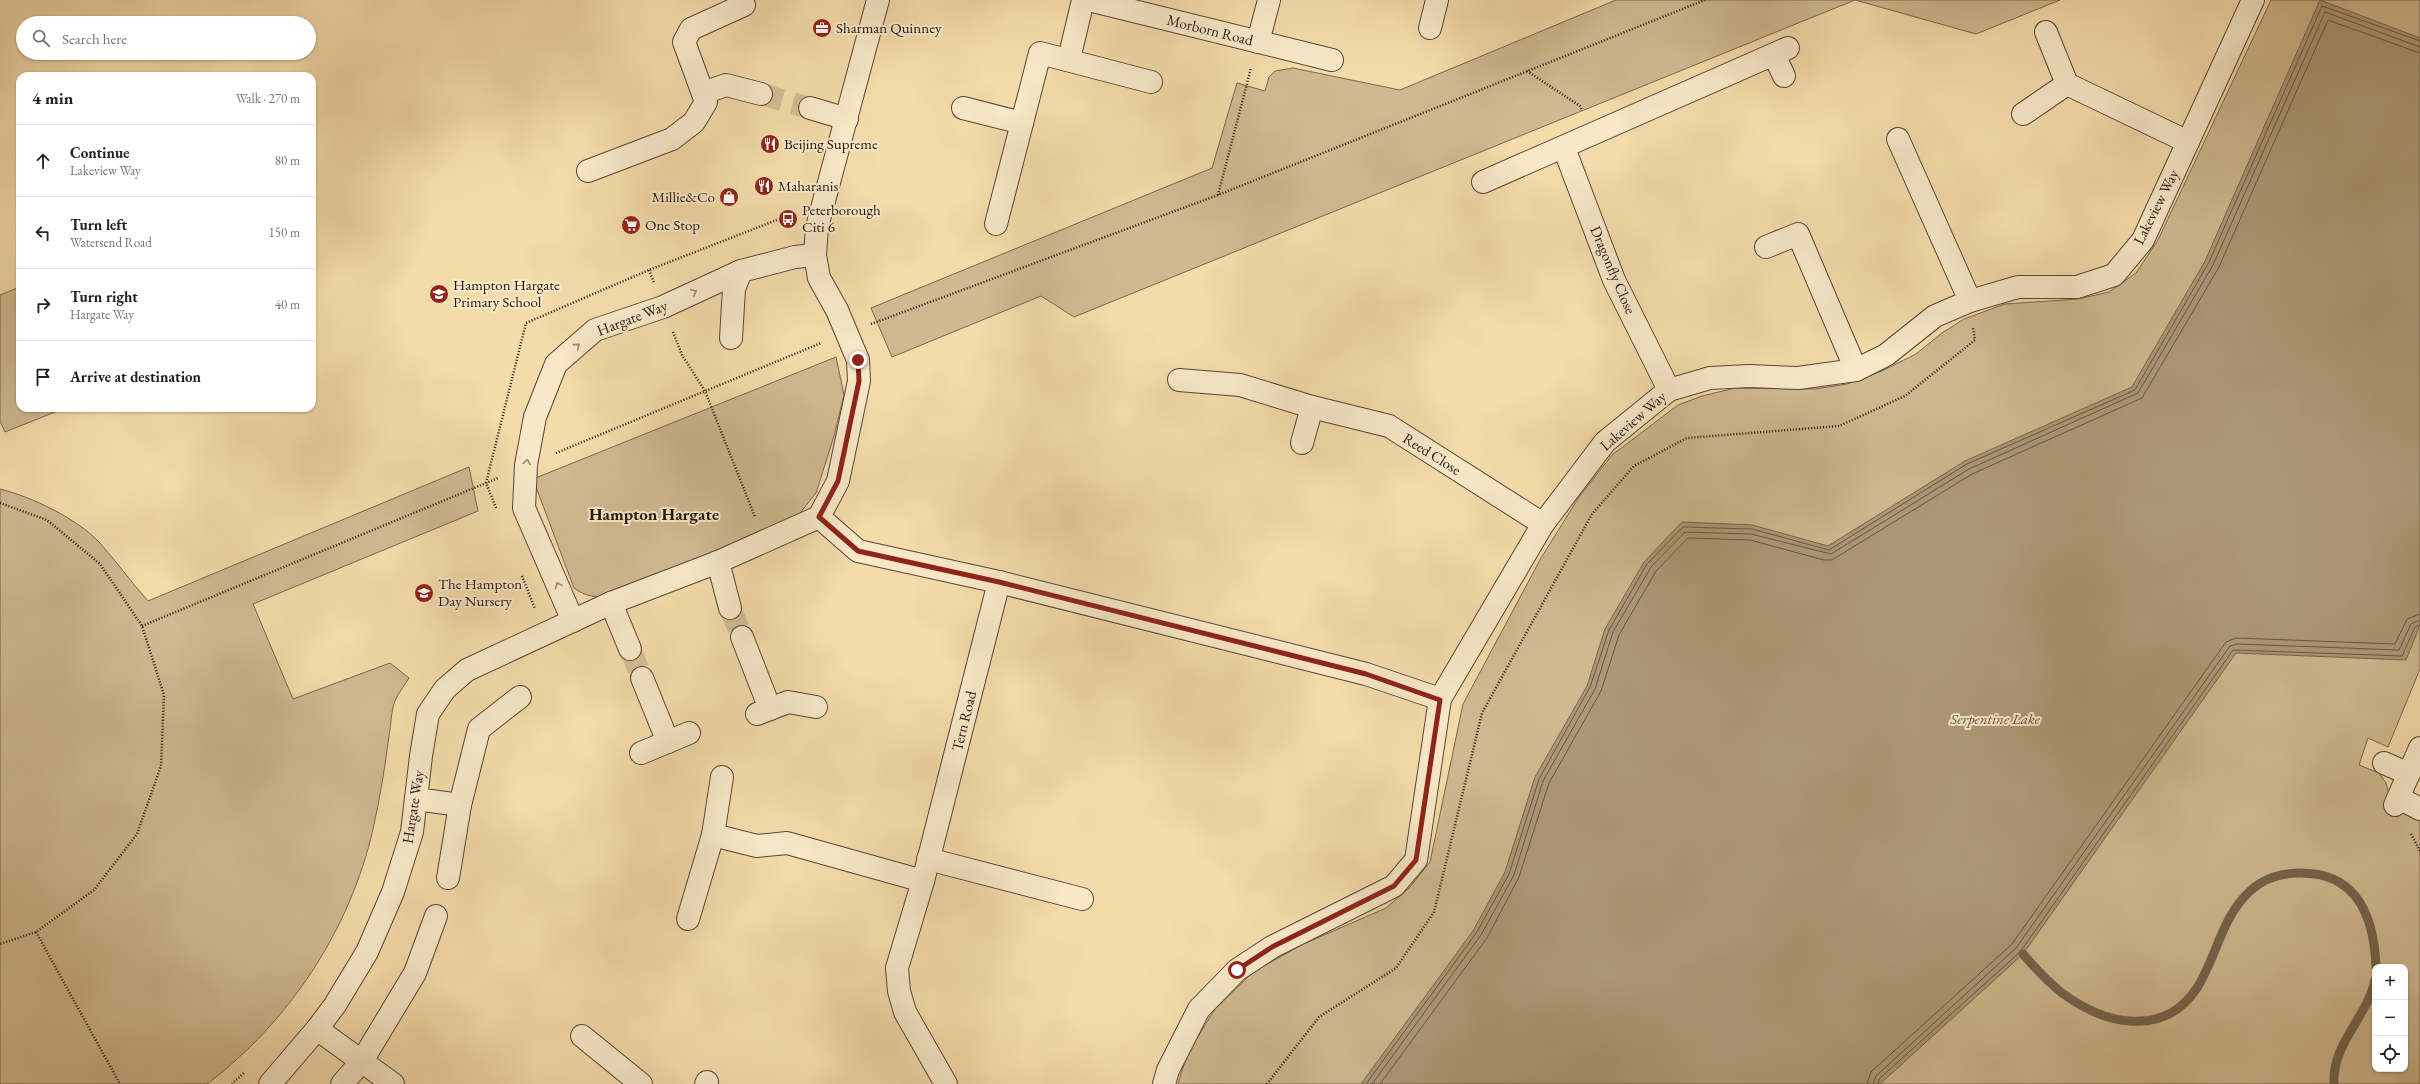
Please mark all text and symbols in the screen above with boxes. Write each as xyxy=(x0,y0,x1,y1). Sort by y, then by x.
street label: Morborn Road xyxy=(1165,10,1256,49)
search box xyxy=(16,16,316,60)
office icon: Sharman Quinney xyxy=(811,17,833,39)
place label: Sharman Quinney xyxy=(836,18,942,37)
icon: search xyxy=(30,27,52,49)
text: Search here xyxy=(62,29,127,48)
text: 4 min xyxy=(32,87,73,109)
text: Walk · 270 m xyxy=(236,90,300,107)
restaurant icon: Beijing Supreme xyxy=(759,133,781,155)
place label: Beijing Supreme xyxy=(784,134,878,153)
text: Continue xyxy=(70,143,130,162)
icon: ahead xyxy=(32,150,54,172)
text: 80 m xyxy=(275,152,300,169)
text: Lakeview Way xyxy=(70,162,141,179)
street label: Lakeview Way xyxy=(2129,166,2183,247)
restaurant icon: Maharanis xyxy=(753,175,775,197)
place label: Maharanis xyxy=(778,176,839,195)
shop icon: Millie&Co xyxy=(718,186,740,208)
place label: Millie&Co xyxy=(652,187,715,206)
place label: Peterborough Citi 6 xyxy=(802,200,881,236)
bus stop icon: Peterborough Citi 6 xyxy=(777,208,799,230)
supermarket icon: One Stop xyxy=(620,214,642,236)
text: Turn left xyxy=(70,215,127,234)
place label: One Stop xyxy=(645,215,700,234)
icon: left xyxy=(32,222,54,244)
street label: Dragonfly Close xyxy=(1586,223,1641,317)
text: 150 m xyxy=(269,224,300,241)
text: Watersend Road xyxy=(70,234,152,251)
place label: Hampton Hargate Primary School xyxy=(453,275,560,311)
school or university icon: Hampton Hargate Primary School xyxy=(428,283,450,305)
text: Turn right xyxy=(70,287,138,306)
one-way arrow xyxy=(689,289,697,297)
icon: right xyxy=(32,294,54,316)
street label: Hargate Way xyxy=(594,295,670,340)
text: 40 m xyxy=(275,296,300,313)
text: Hargate Way xyxy=(70,306,134,323)
one-way arrow xyxy=(572,344,579,351)
route end xyxy=(849,351,867,369)
icon: arrive xyxy=(32,366,54,388)
text: Arrive at destination xyxy=(70,367,201,386)
street label: Lakeview Way xyxy=(1596,386,1670,455)
street label: Reed Close xyxy=(1400,428,1465,479)
one-way arrow xyxy=(522,459,531,465)
district label: Hampton Hargate xyxy=(589,503,719,525)
place label: The Hampton Day Nursery xyxy=(438,574,522,610)
one-way arrow xyxy=(554,581,562,588)
school or university icon: The Hampton Day Nursery xyxy=(413,582,435,604)
street label: Tern Road xyxy=(947,688,980,753)
park label: Serpentine Lake xyxy=(1949,709,2041,728)
street label: Hargate Way xyxy=(397,769,428,845)
route start xyxy=(1228,961,1246,979)
map controls xyxy=(2372,964,2408,1072)
button: + xyxy=(2372,964,2408,1000)
button: − xyxy=(2372,1000,2408,1036)
button: locate xyxy=(2372,1036,2408,1072)

